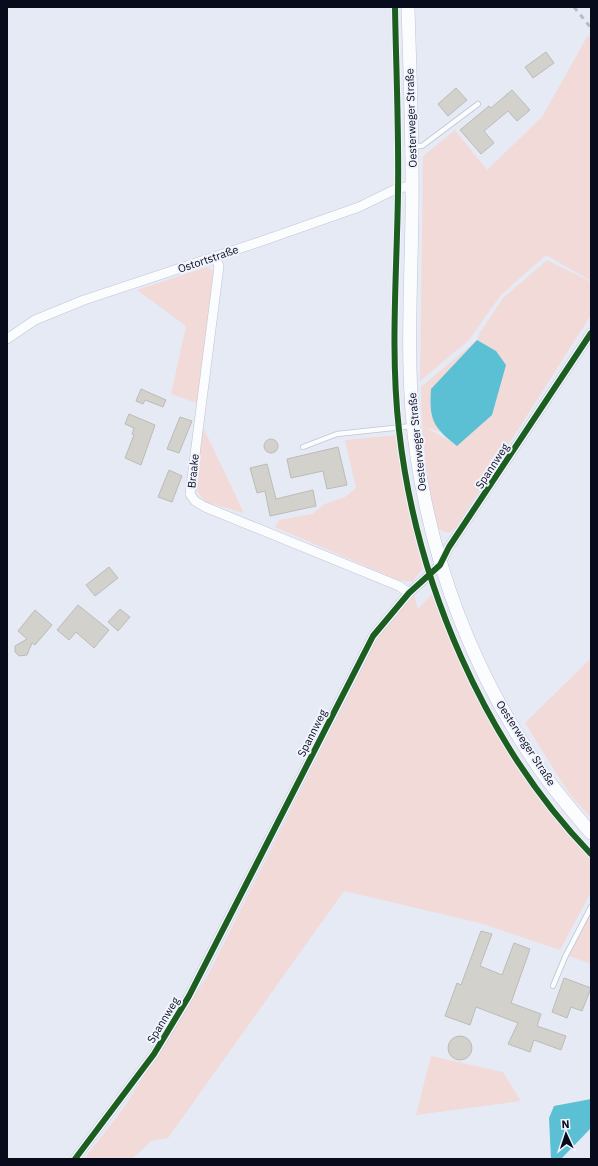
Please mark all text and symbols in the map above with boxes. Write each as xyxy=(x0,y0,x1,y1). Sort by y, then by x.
street label: Oesterweger Straße xyxy=(402,68,420,168)
street label: Ostortstraße xyxy=(176,242,240,276)
street label: Oesterweger Straße xyxy=(405,392,429,492)
street label: Spannweg xyxy=(472,441,512,491)
street label: Braake xyxy=(184,453,202,489)
street label: Oesterweger Straße xyxy=(493,698,559,788)
street label: Spannweg xyxy=(294,707,330,759)
street label: Spannweg xyxy=(144,994,182,1046)
north arrow xyxy=(546,1114,586,1154)
text: N xyxy=(561,1117,570,1131)

